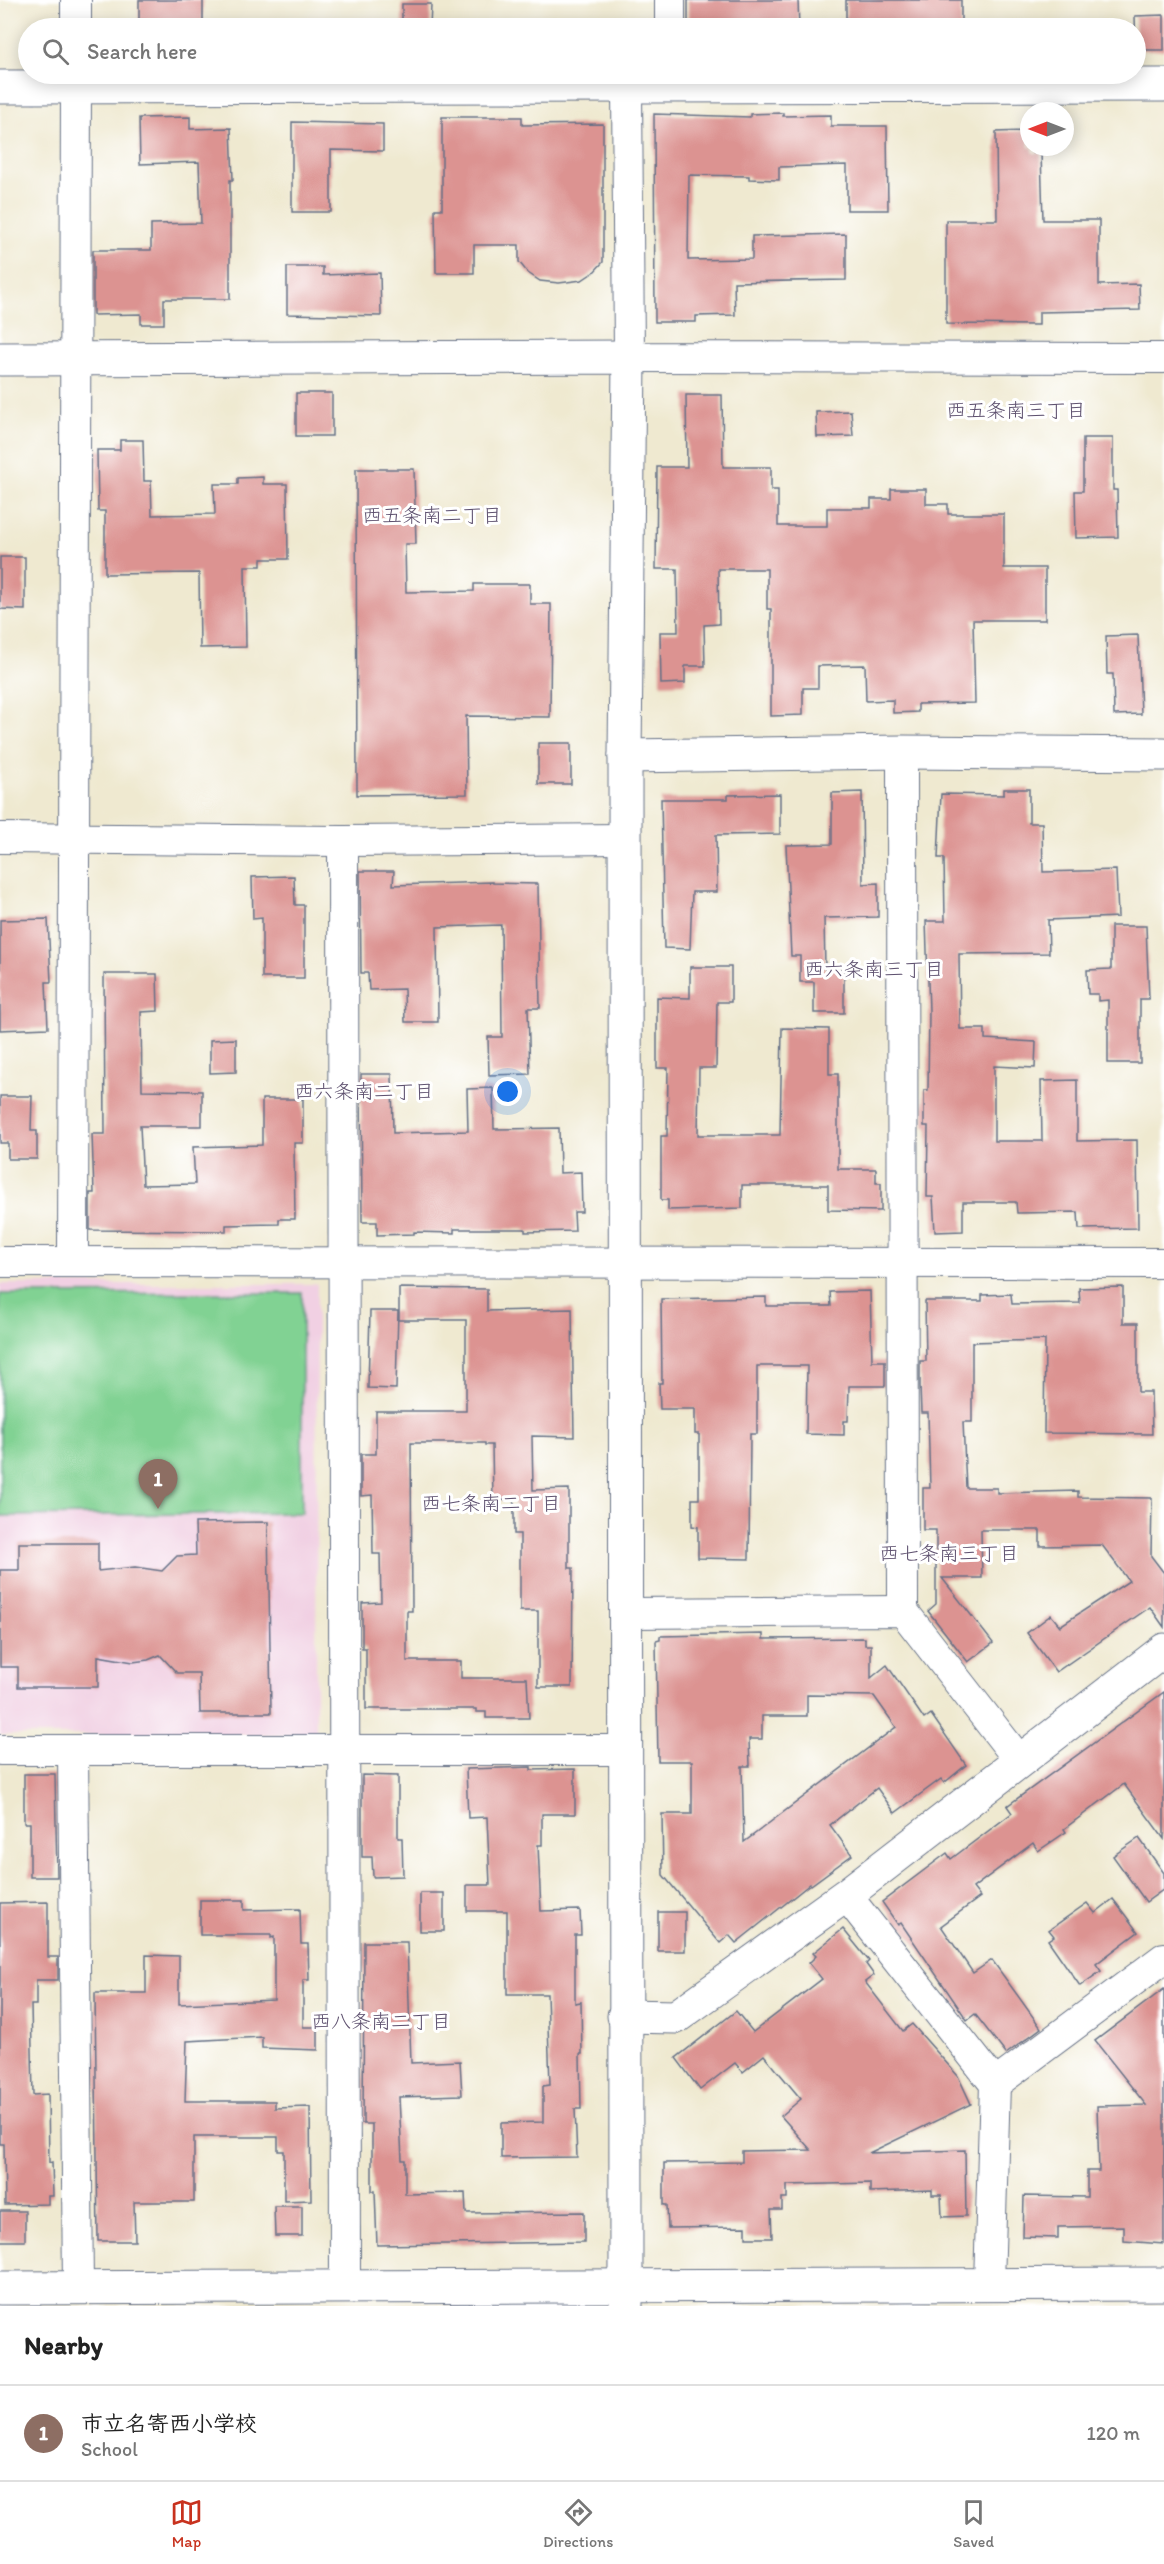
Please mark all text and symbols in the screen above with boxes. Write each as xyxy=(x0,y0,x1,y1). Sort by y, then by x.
search box xyxy=(18,18,1146,84)
icon: search xyxy=(39,35,72,68)
text: Search here xyxy=(87,38,197,65)
north arrow xyxy=(1020,102,1074,156)
district label: 西五条南三丁目 xyxy=(946,398,1086,422)
district label: 西五条南二丁目 xyxy=(362,503,502,527)
district label: 西六条南三丁目 xyxy=(804,957,944,981)
your location xyxy=(493,1077,522,1106)
district label: 西六条南二丁目 xyxy=(294,1079,434,1103)
pin: 1 xyxy=(138,1460,178,1509)
district label: 西七条南二丁目 xyxy=(421,1491,561,1515)
district label: 西七条南三丁目 xyxy=(879,1541,1019,1565)
district label: 西八条南二丁目 xyxy=(311,2009,451,2033)
text: Nearby xyxy=(24,2329,103,2361)
text: 市立名寄西小学校 xyxy=(81,2410,257,2437)
text: 1 xyxy=(39,2421,48,2445)
text: 120 m xyxy=(1087,2421,1140,2445)
text: School xyxy=(81,2437,138,2461)
tab: Map xyxy=(170,2496,203,2551)
tab: Directions xyxy=(543,2496,613,2551)
tab: Saved xyxy=(953,2496,994,2551)

